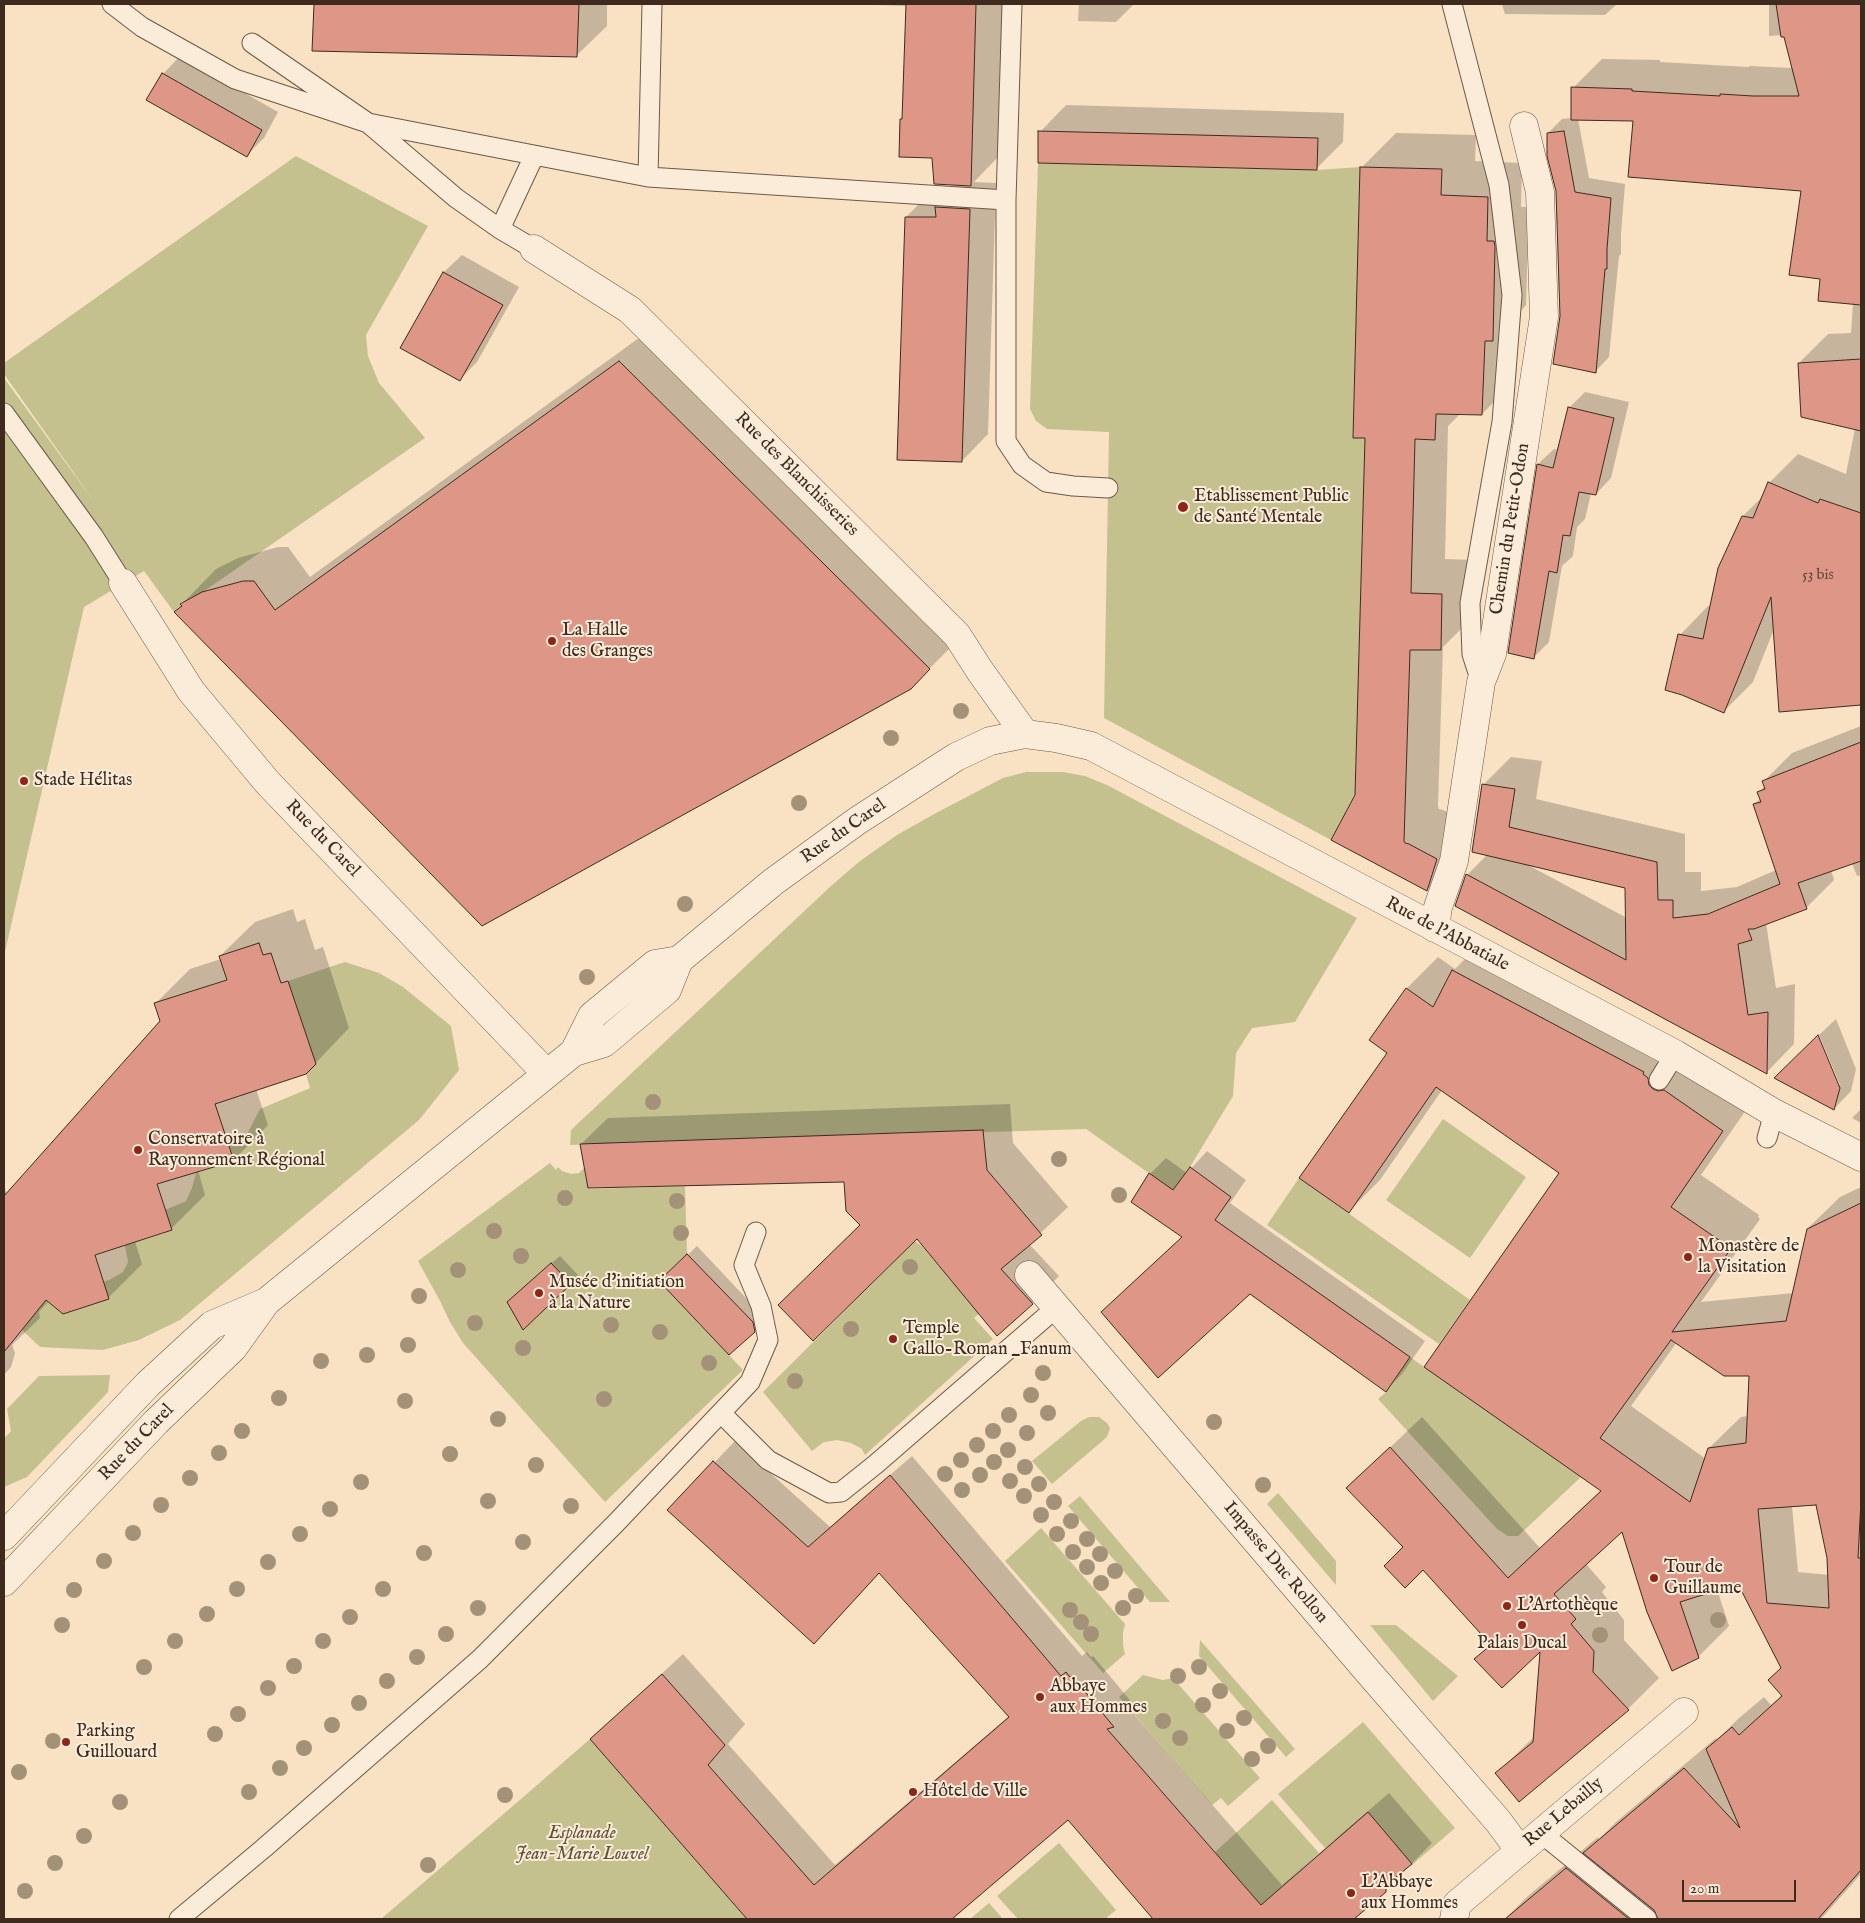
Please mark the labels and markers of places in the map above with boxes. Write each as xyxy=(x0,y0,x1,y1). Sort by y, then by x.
place label: Etablissement Public de Santé Mentale xyxy=(1194,486,1349,528)
marker: Etablissement Public de Santé Mentale xyxy=(1176,500,1190,514)
place label: La Halle des Granges xyxy=(562,620,653,662)
marker: La Halle des Granges xyxy=(546,635,558,647)
place label: Stade Hélitas xyxy=(34,770,132,792)
marker: Stade Hélitas xyxy=(18,775,30,787)
place label: Conservatoire à Rayonnement Régional xyxy=(148,1129,325,1172)
marker: Conservatoire à Rayonnement Régional xyxy=(132,1144,144,1156)
place label: Monastère de la Visitation xyxy=(1698,1236,1799,1278)
marker: Monastère de la Visitation xyxy=(1682,1251,1694,1263)
place label: Musée d'initiation à la Nature xyxy=(549,1272,684,1315)
marker: Musée d'initiation à la Nature xyxy=(533,1287,545,1299)
place label: Temple Gallo-Roman _Fanum xyxy=(903,1318,1072,1360)
marker: Temple Gallo-Roman _Fanum xyxy=(887,1333,899,1345)
place label: Tour de Guillaume xyxy=(1664,1557,1742,1600)
marker: Tour de Guillaume xyxy=(1648,1572,1660,1584)
place label: L'Artothèque xyxy=(1517,1595,1618,1617)
marker: L'Artothèque xyxy=(1501,1600,1513,1612)
marker: Palais Ducal xyxy=(1516,1619,1528,1631)
place label: Palais Ducal xyxy=(1477,1633,1567,1655)
place label: Abbaye aux Hommes xyxy=(1050,1676,1147,1718)
marker: Abbaye aux Hommes xyxy=(1034,1691,1046,1703)
place label: Parking Guillouard xyxy=(76,1721,157,1764)
marker: Parking Guillouard xyxy=(60,1736,72,1748)
place label: Hôtel de Ville xyxy=(923,1781,1028,1803)
marker: Hôtel de Ville xyxy=(907,1786,919,1798)
place label: L'Abbaye aux Hommes xyxy=(1361,1872,1458,1915)
marker: L'Abbaye aux Hommes xyxy=(1345,1887,1357,1899)

